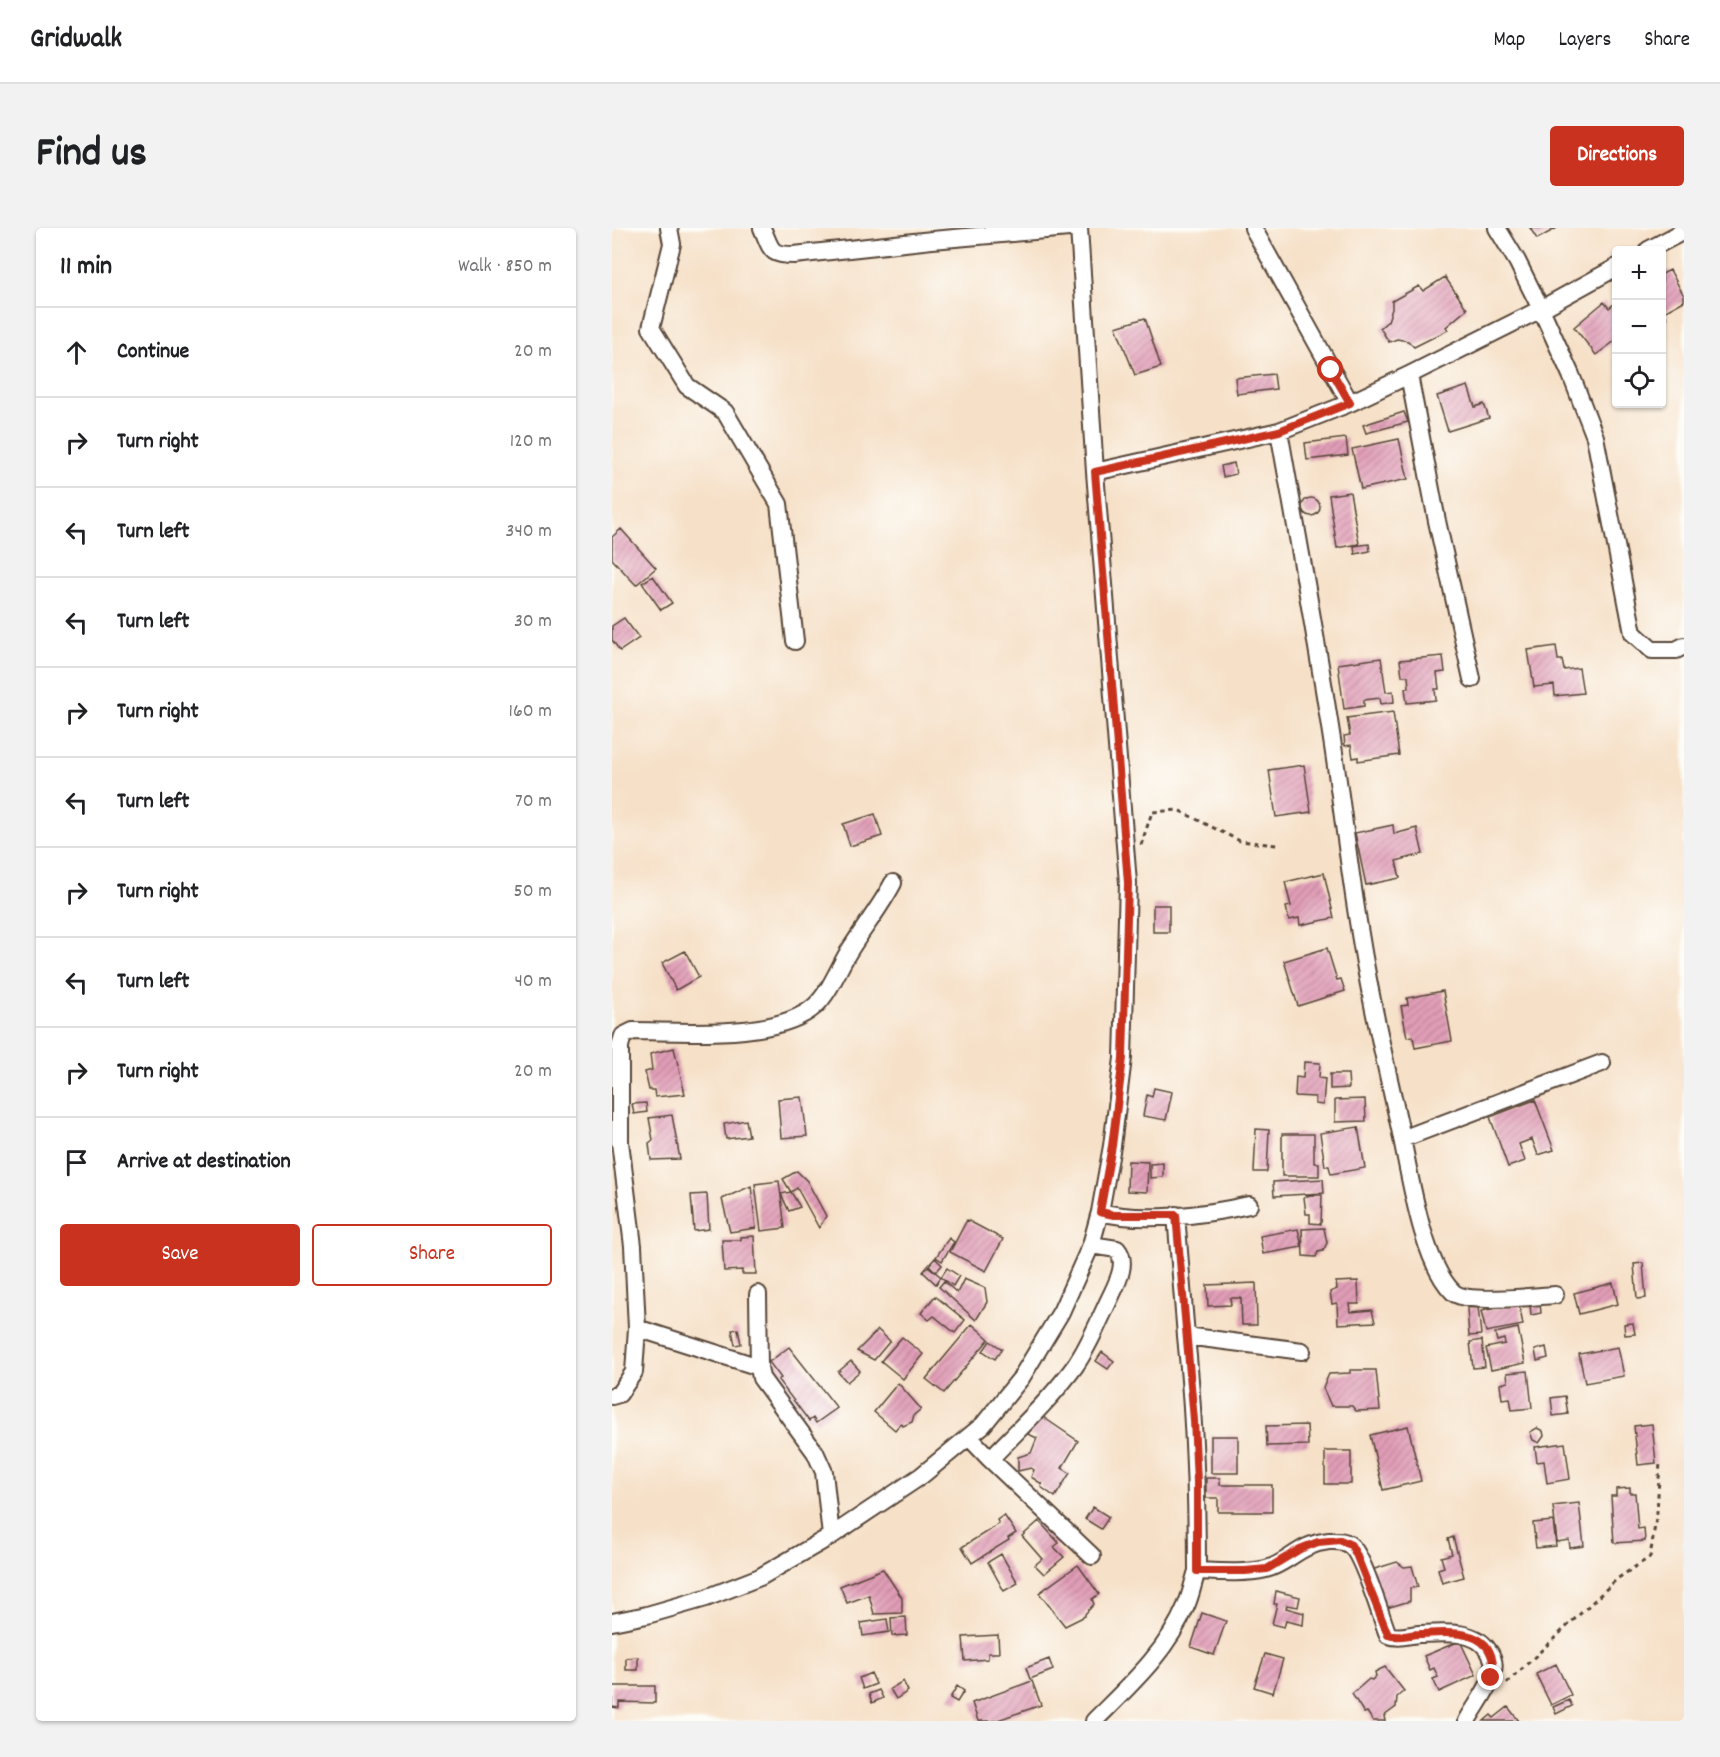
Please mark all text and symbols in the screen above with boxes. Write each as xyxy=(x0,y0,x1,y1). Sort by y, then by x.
text: Gridwalk xyxy=(30,21,122,61)
text: Map xyxy=(1494,26,1525,56)
text: Layers xyxy=(1558,26,1611,56)
text: Share xyxy=(1644,26,1690,56)
text: Find us xyxy=(36,126,147,186)
button: Directions xyxy=(1550,126,1684,186)
map controls xyxy=(1612,246,1666,408)
button: + xyxy=(1612,246,1666,300)
text: 11 min xyxy=(60,249,112,286)
text: Walk · 850 m xyxy=(458,253,552,281)
button: − xyxy=(1612,300,1666,354)
icon: ahead xyxy=(60,336,93,369)
text: Continue xyxy=(117,337,189,368)
text: 20 m xyxy=(514,338,552,366)
button: locate xyxy=(1612,354,1666,408)
route start xyxy=(1317,356,1343,382)
icon: right xyxy=(60,426,93,459)
text: Turn right xyxy=(117,427,199,458)
text: 120 m xyxy=(510,428,552,456)
icon: left xyxy=(60,516,93,549)
text: Turn left xyxy=(117,517,189,548)
text: 340 m xyxy=(506,518,552,546)
icon: left xyxy=(60,606,93,639)
text: Turn left xyxy=(117,607,189,638)
text: 30 m xyxy=(514,608,552,636)
icon: right xyxy=(60,696,93,729)
text: Turn right xyxy=(117,697,199,728)
text: 160 m xyxy=(509,698,552,726)
icon: left xyxy=(60,786,93,819)
text: Turn left xyxy=(117,787,189,818)
text: 70 m xyxy=(515,788,552,816)
icon: right xyxy=(60,876,93,909)
text: Turn right xyxy=(117,877,199,908)
text: 50 m xyxy=(514,878,552,906)
icon: left xyxy=(60,966,93,999)
text: Turn left xyxy=(117,967,189,998)
text: 40 m xyxy=(514,968,552,996)
icon: right xyxy=(60,1056,93,1089)
text: Turn right xyxy=(117,1057,199,1088)
text: 20 m xyxy=(514,1058,552,1086)
icon: arrive xyxy=(60,1146,93,1179)
text: Arrive at destination xyxy=(117,1147,291,1178)
button: Save xyxy=(60,1224,300,1286)
button: Share xyxy=(312,1224,552,1286)
route end xyxy=(1477,1664,1503,1690)

